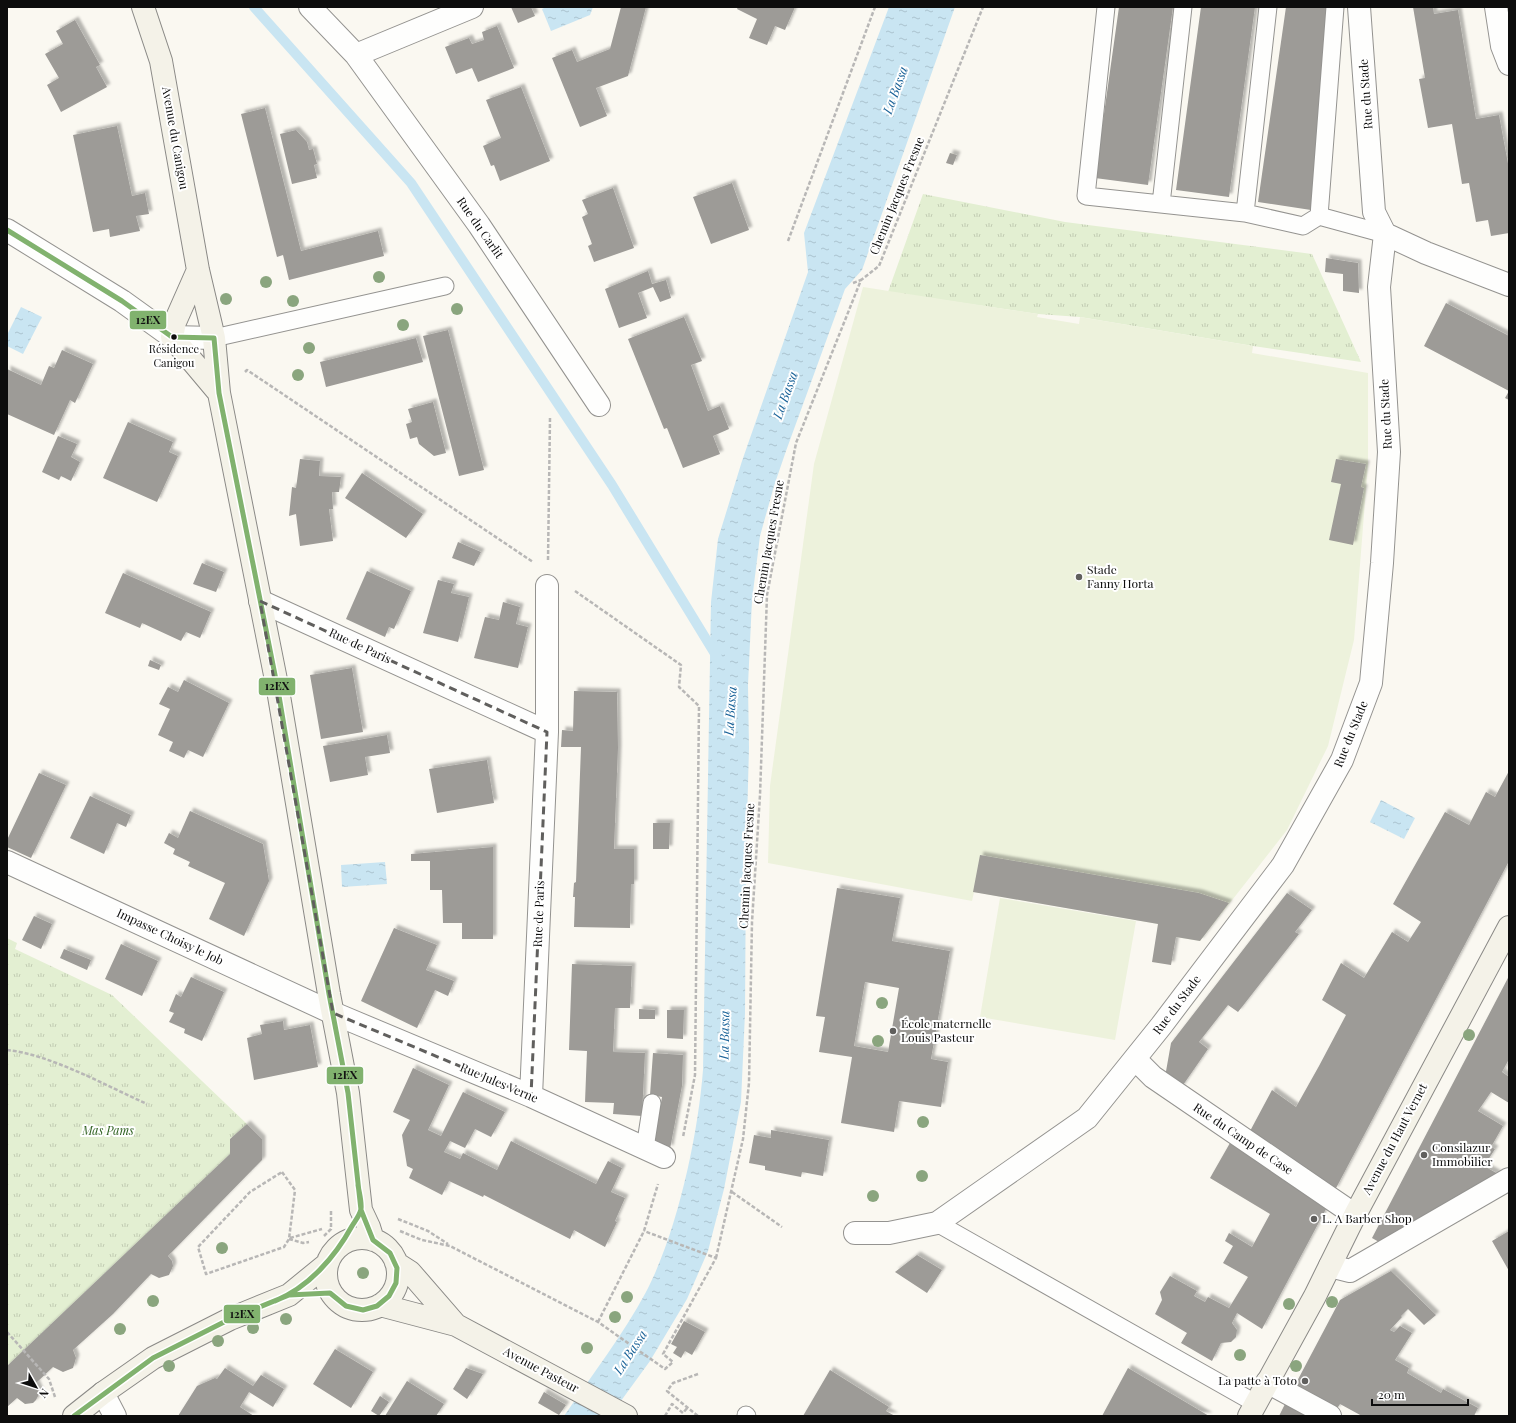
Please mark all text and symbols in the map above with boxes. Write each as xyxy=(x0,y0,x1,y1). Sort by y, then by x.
street label: Rue du Stade xyxy=(1355,58,1375,130)
water label: La Bassa xyxy=(878,64,911,117)
street label: Avenue du Canigou xyxy=(159,84,193,191)
street label: Chemin Jacques Fresne xyxy=(865,134,927,257)
street label: Rue du Carlit xyxy=(454,194,508,262)
line badge: 12EX xyxy=(129,310,167,330)
text: 12EX xyxy=(136,312,161,327)
marker: Résidence Canigou xyxy=(169,332,179,342)
place label: Résidence Canigou xyxy=(149,341,200,370)
water label: La Bassa xyxy=(768,369,801,422)
street label: Rue du Stade xyxy=(1375,378,1395,450)
street label: Chemin Jacques Fresne xyxy=(749,478,787,605)
place label: Stade Fanny Horta xyxy=(1087,561,1154,591)
marker: Stade Fanny Horta xyxy=(1074,572,1084,582)
street label: Rue de Paris xyxy=(327,624,394,666)
line badge: 12EX xyxy=(258,677,296,696)
text: 12EX xyxy=(265,678,290,693)
water label: La Bassa xyxy=(719,686,740,737)
street label: Rue du Stade xyxy=(1329,698,1371,769)
street label: Chemin Jacques Fresne xyxy=(735,803,757,929)
street label: Rue de Paris xyxy=(529,880,547,948)
street label: Impasse Choisy le Job xyxy=(114,904,227,968)
street label: Rue du Stade xyxy=(1149,971,1204,1037)
water label: La Bassa xyxy=(715,1010,732,1061)
place label: École maternelle Louis Pasteur xyxy=(901,1015,991,1045)
marker: École maternelle Louis Pasteur xyxy=(888,1026,898,1036)
street label: Rue Jules Verne xyxy=(458,1058,541,1106)
line badge: 12EX xyxy=(326,1066,364,1085)
text: 12EX xyxy=(333,1067,358,1082)
street label: Avenue du Haut Vernet xyxy=(1358,1079,1431,1198)
street label: Rue du Camp de Case xyxy=(1190,1099,1297,1178)
park label: Mas Pams xyxy=(81,1122,134,1138)
place label: Consilazur Immobilier xyxy=(1432,1139,1493,1169)
marker: Consilazur Immobilier xyxy=(1419,1150,1429,1160)
place label: L. A Barber Shop xyxy=(1322,1210,1412,1226)
marker: L. A Barber Shop xyxy=(1309,1214,1319,1224)
line badge: 12EX xyxy=(223,1304,261,1324)
text: 12EX xyxy=(230,1306,255,1321)
water label: La Bassa xyxy=(608,1326,650,1378)
street label: Avenue Pasteur xyxy=(500,1342,583,1396)
north arrow xyxy=(16,1367,56,1407)
place label: La patte à Toto xyxy=(1218,1372,1297,1388)
marker: La patte à Toto xyxy=(1300,1376,1310,1386)
scale bar xyxy=(1372,1381,1468,1407)
text: N xyxy=(36,1386,52,1401)
text: 20 m xyxy=(1378,1386,1405,1402)

